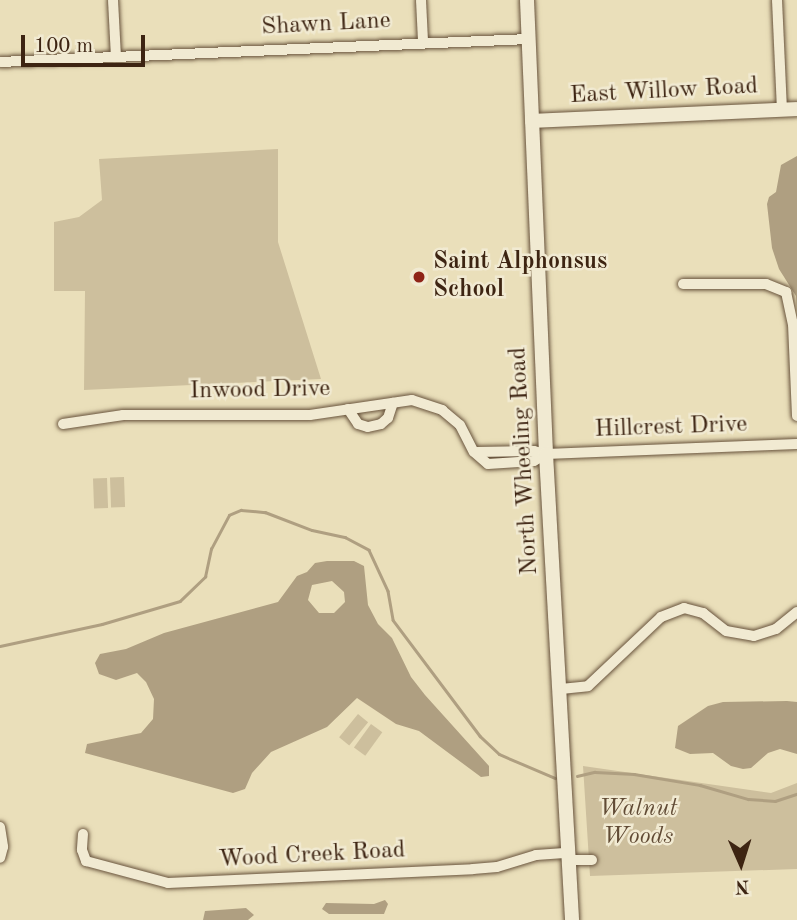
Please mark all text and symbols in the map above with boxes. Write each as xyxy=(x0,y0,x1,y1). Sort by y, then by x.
street label: Shawn Lane xyxy=(261,7,391,43)
scale bar xyxy=(24,21,149,65)
text: 100 m xyxy=(34,36,93,57)
street label: East Willow Road xyxy=(569,73,759,111)
place label: Saint Alphonsus School xyxy=(433,249,607,305)
marker: Saint Alphonsus School xyxy=(411,269,427,285)
street label: North Wheeling Road xyxy=(505,346,545,576)
street label: Inwood Drive xyxy=(189,375,331,407)
street label: Hillcrest Drive xyxy=(594,411,748,445)
park label: Walnut Woods xyxy=(599,796,677,852)
north arrow xyxy=(706,829,776,899)
street label: Wood Creek Road xyxy=(218,837,406,875)
text: N xyxy=(734,876,750,895)

